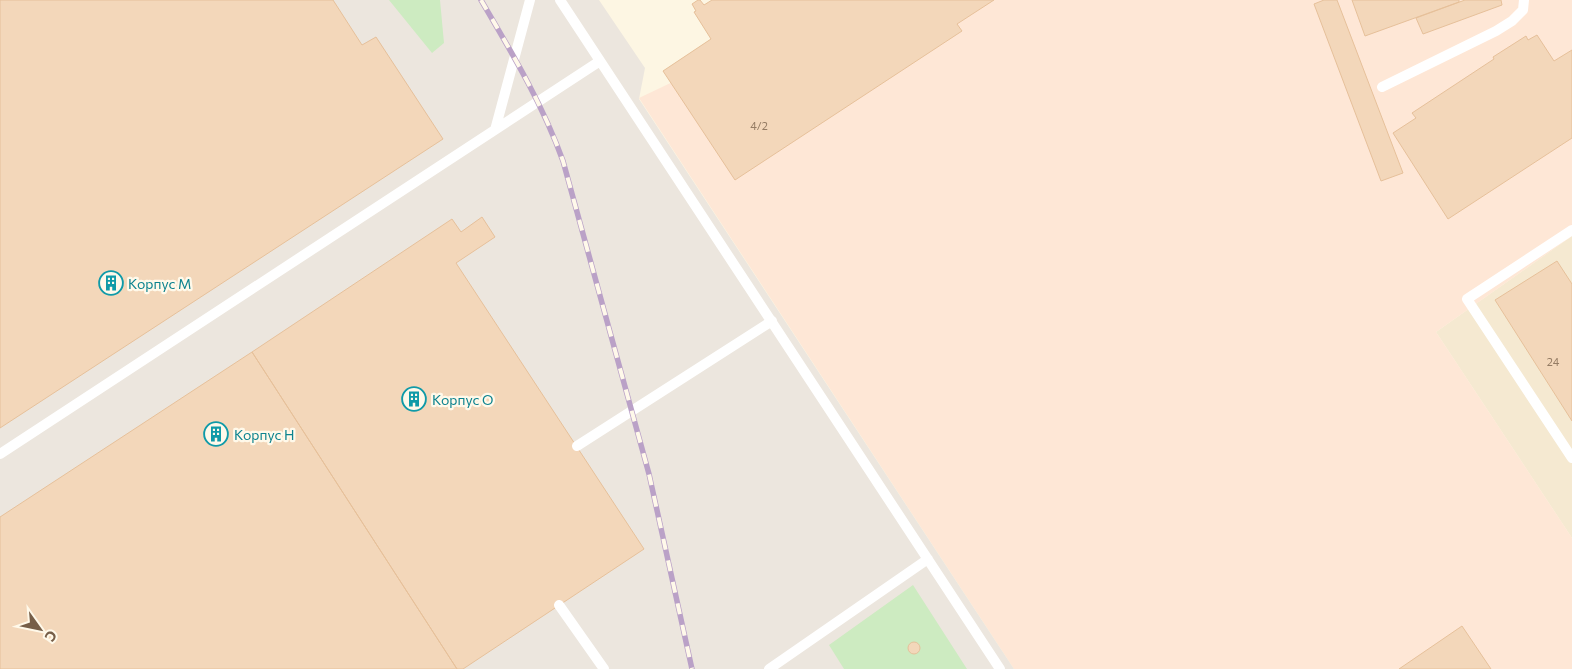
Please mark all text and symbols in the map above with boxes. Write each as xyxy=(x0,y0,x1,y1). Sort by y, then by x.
house number: 4/2 xyxy=(750,119,768,132)
building icon: Корпус М xyxy=(98,270,124,296)
place label: Корпус М xyxy=(128,275,191,292)
house number: 24 xyxy=(1547,355,1560,368)
building icon: Корпус О xyxy=(401,386,427,412)
place label: Корпус О xyxy=(432,391,493,408)
building icon: Корпус Н xyxy=(203,421,229,447)
place label: Корпус Н xyxy=(234,426,295,443)
north arrow xyxy=(15,604,65,654)
text: С xyxy=(42,628,61,645)

